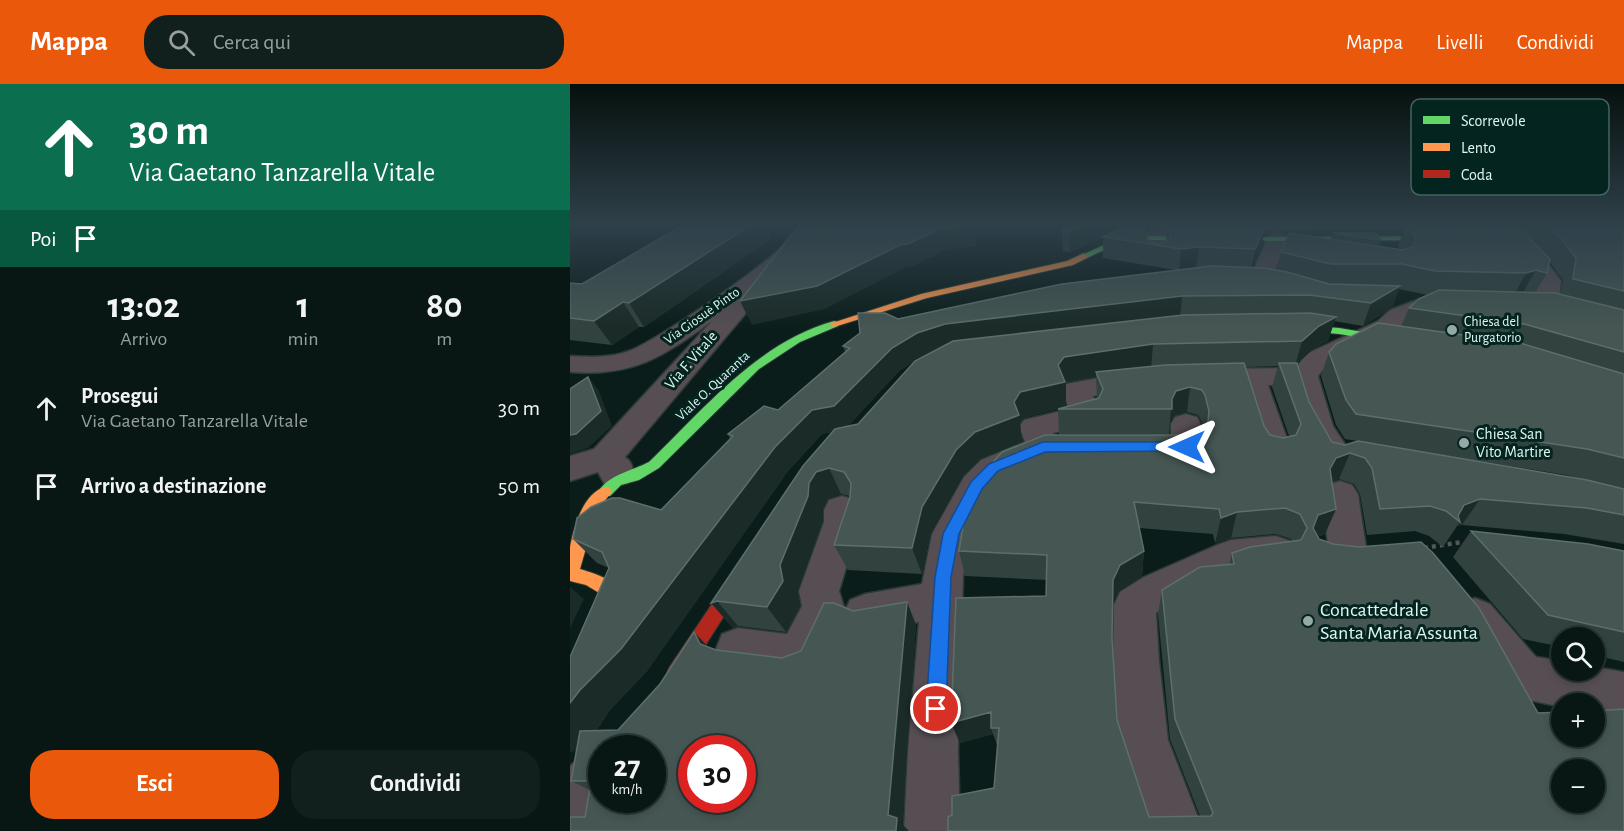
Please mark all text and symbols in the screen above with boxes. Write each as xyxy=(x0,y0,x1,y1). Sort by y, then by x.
search box xyxy=(144,15,564,69)
icon: search xyxy=(165,26,198,59)
text: Mappa xyxy=(30,28,108,56)
text: Cerca qui xyxy=(213,31,291,53)
text: Mappa xyxy=(1346,32,1403,53)
text: Livelli xyxy=(1436,32,1484,53)
text: Condividi xyxy=(1517,32,1594,53)
legend xyxy=(1411,99,1609,195)
icon: ahead xyxy=(30,108,108,186)
text: 30 m xyxy=(129,110,209,152)
text: Scorrevole xyxy=(1461,113,1526,129)
text: Lento xyxy=(1461,140,1496,156)
text: Via Gaetano Tanzarella Vitale xyxy=(129,159,435,186)
text: Coda xyxy=(1461,167,1493,183)
icon: arrive xyxy=(69,222,102,255)
text: Poi xyxy=(30,228,57,250)
street label: Via Giosuè Pinto xyxy=(662,285,742,347)
text: 13:02 xyxy=(107,288,180,324)
text: 1 xyxy=(296,288,309,324)
text: 80 xyxy=(426,288,463,324)
place label: Chiesa del Purgatorio xyxy=(1464,315,1522,345)
marker: Chiesa del Purgatorio xyxy=(1445,323,1459,337)
street label: Via F. Vitale xyxy=(662,328,720,392)
text: Arrivo xyxy=(120,329,167,349)
text: min xyxy=(287,329,319,349)
text: m xyxy=(436,329,452,349)
street label: Viale O. Quaranta xyxy=(673,348,753,424)
text: Prosegui xyxy=(81,385,158,407)
icon: ahead xyxy=(30,392,63,425)
text: 30 m xyxy=(498,397,540,419)
text: Via Gaetano Tanzarella Vitale xyxy=(81,411,308,431)
position arrow xyxy=(1155,415,1219,479)
place label: Chiesa San Vito Martire xyxy=(1476,426,1551,460)
marker: Chiesa San Vito Martire xyxy=(1457,436,1471,450)
icon: arrive xyxy=(30,470,63,503)
text: Arrivo a destinazione xyxy=(81,475,266,497)
text: 50 m xyxy=(498,475,540,497)
place label: Concattedrale Santa Maria Assunta xyxy=(1320,600,1478,643)
marker: Concattedrale Santa Maria Assunta xyxy=(1301,614,1315,628)
map controls xyxy=(1551,627,1605,813)
button: search xyxy=(1551,627,1605,681)
pin xyxy=(910,683,961,734)
icon: arrive xyxy=(919,692,952,725)
button: + xyxy=(1551,693,1605,747)
speed limit sign: 30 xyxy=(678,735,756,813)
button: Esci xyxy=(30,750,279,819)
button: Condividi xyxy=(291,750,540,819)
text: 27 xyxy=(613,752,641,782)
button: − xyxy=(1551,759,1605,813)
text: km/h xyxy=(612,782,642,797)

